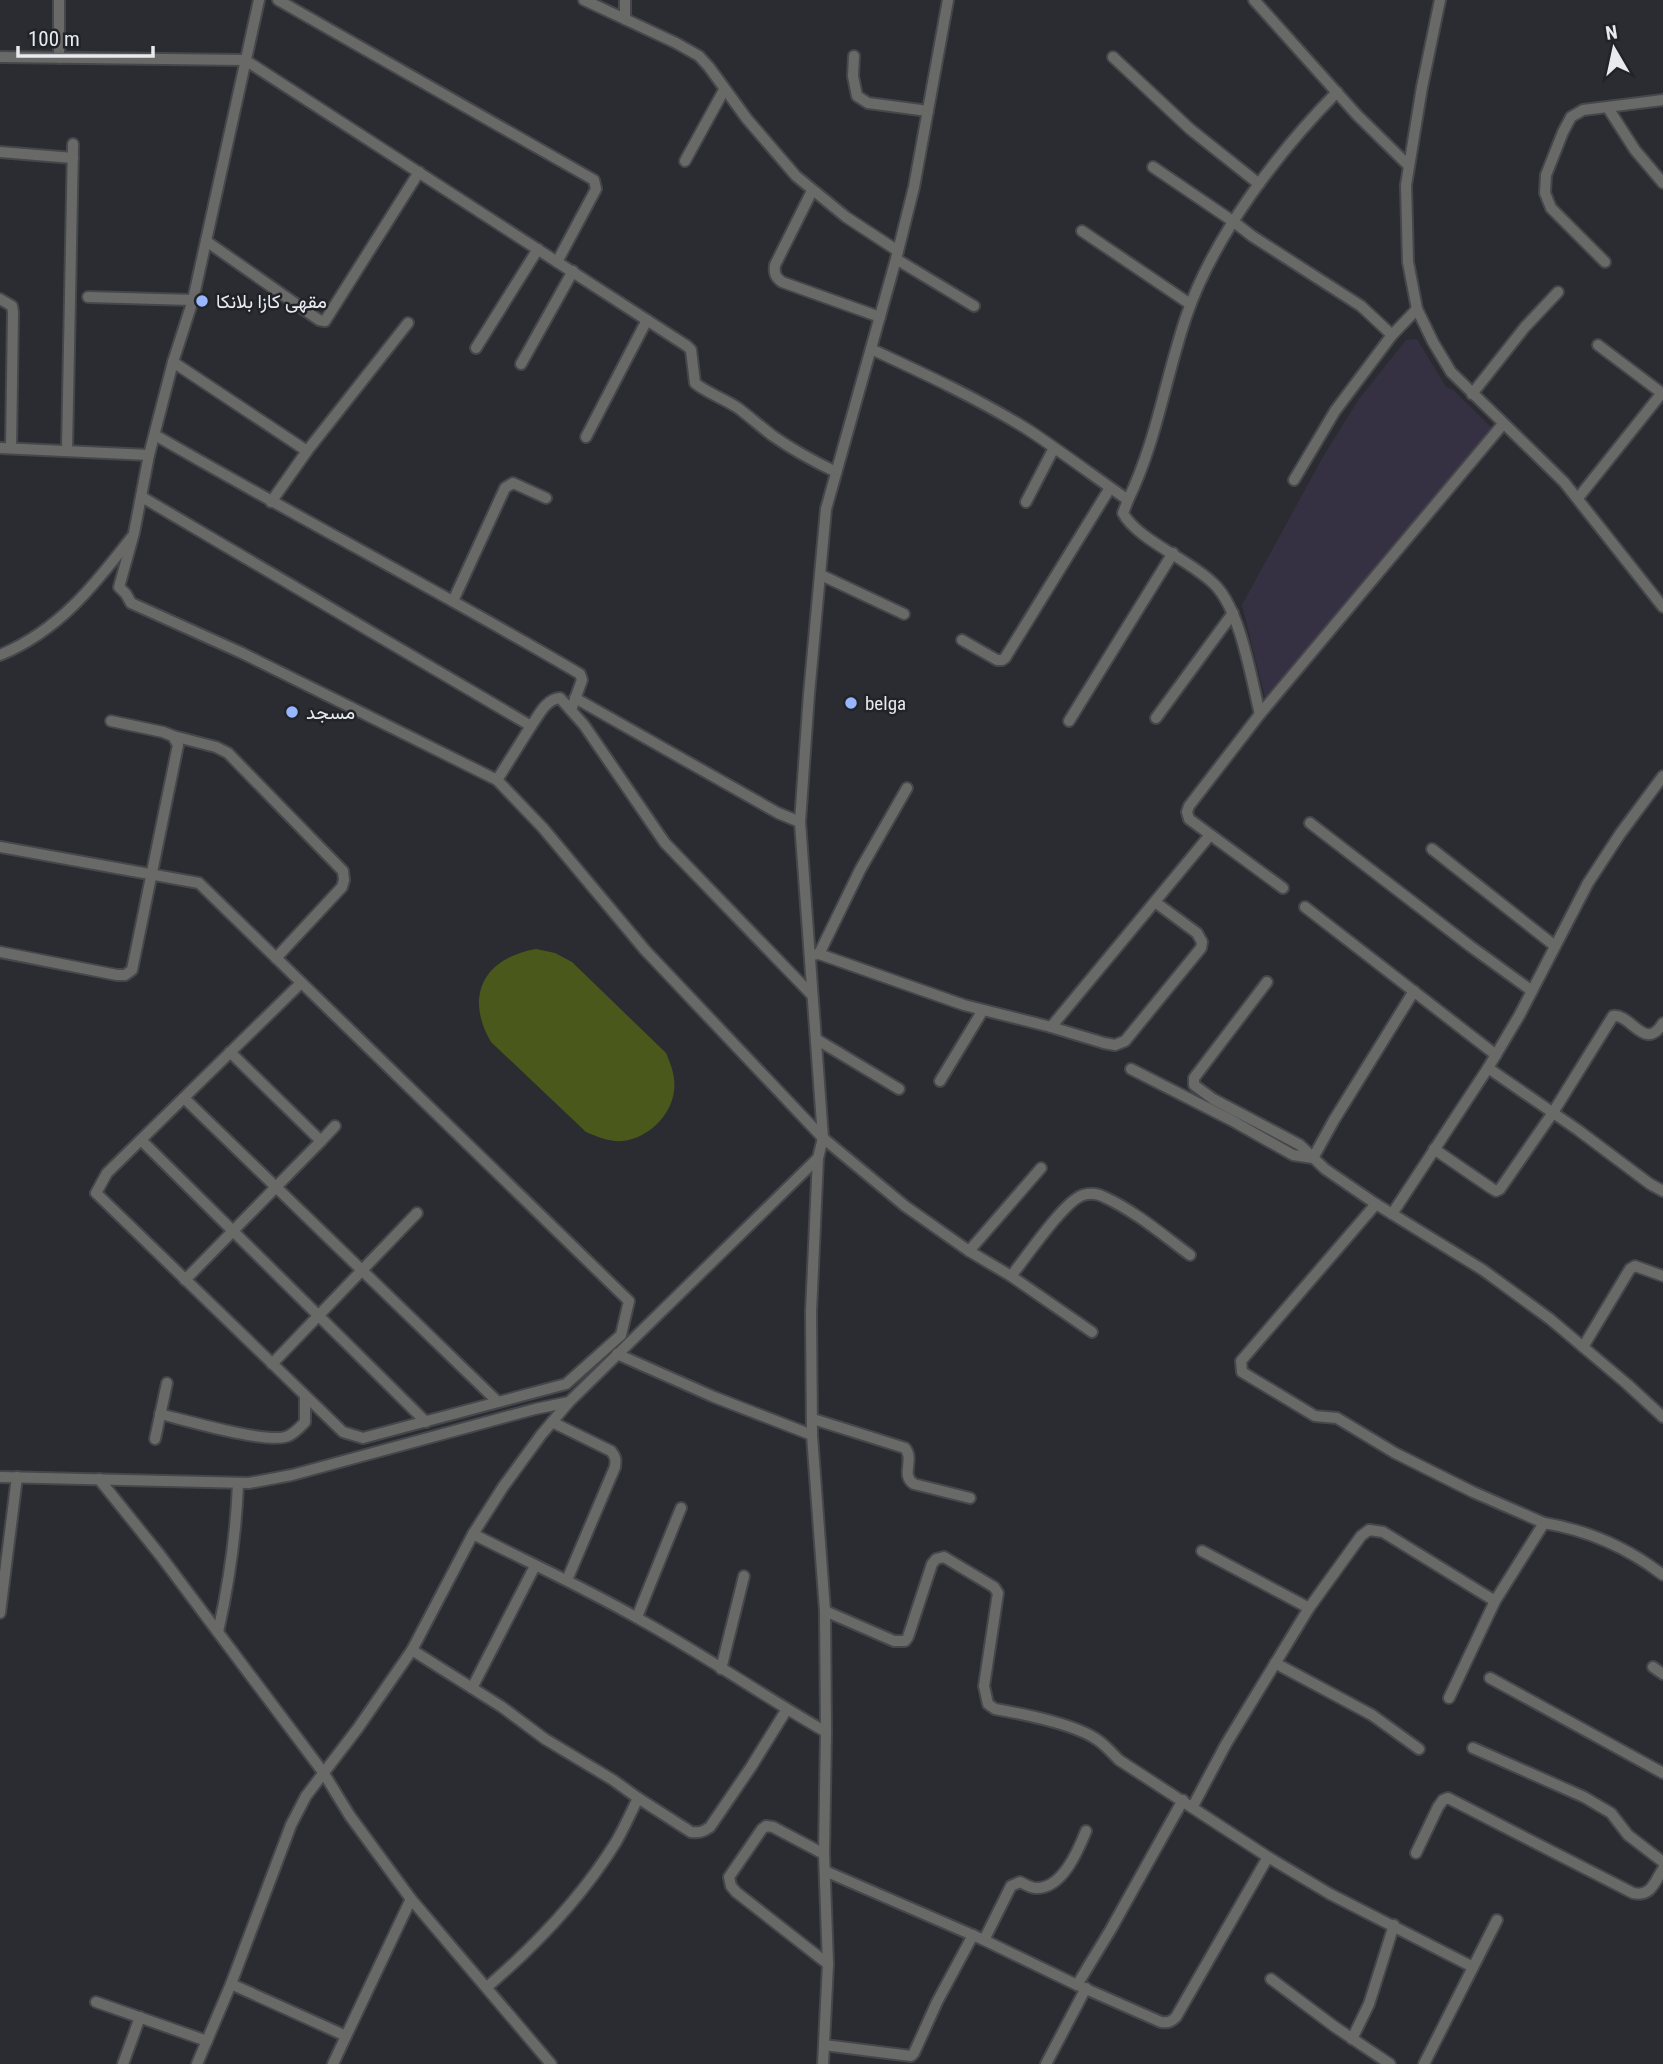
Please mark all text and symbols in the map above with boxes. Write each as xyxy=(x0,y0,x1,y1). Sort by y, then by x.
scale bar xyxy=(18,14,152,58)
north arrow xyxy=(1579,14,1649,84)
text: N xyxy=(1604,20,1619,45)
text: 100 m xyxy=(28,27,80,51)
place label: مقهى كازا بلانكا xyxy=(216,290,327,313)
marker: مقهى كازا بلانكا xyxy=(194,293,210,309)
place label: belga xyxy=(865,692,906,715)
marker: belga xyxy=(843,695,859,711)
place label: مسجد xyxy=(306,701,355,724)
marker: مسجد xyxy=(284,704,300,720)

